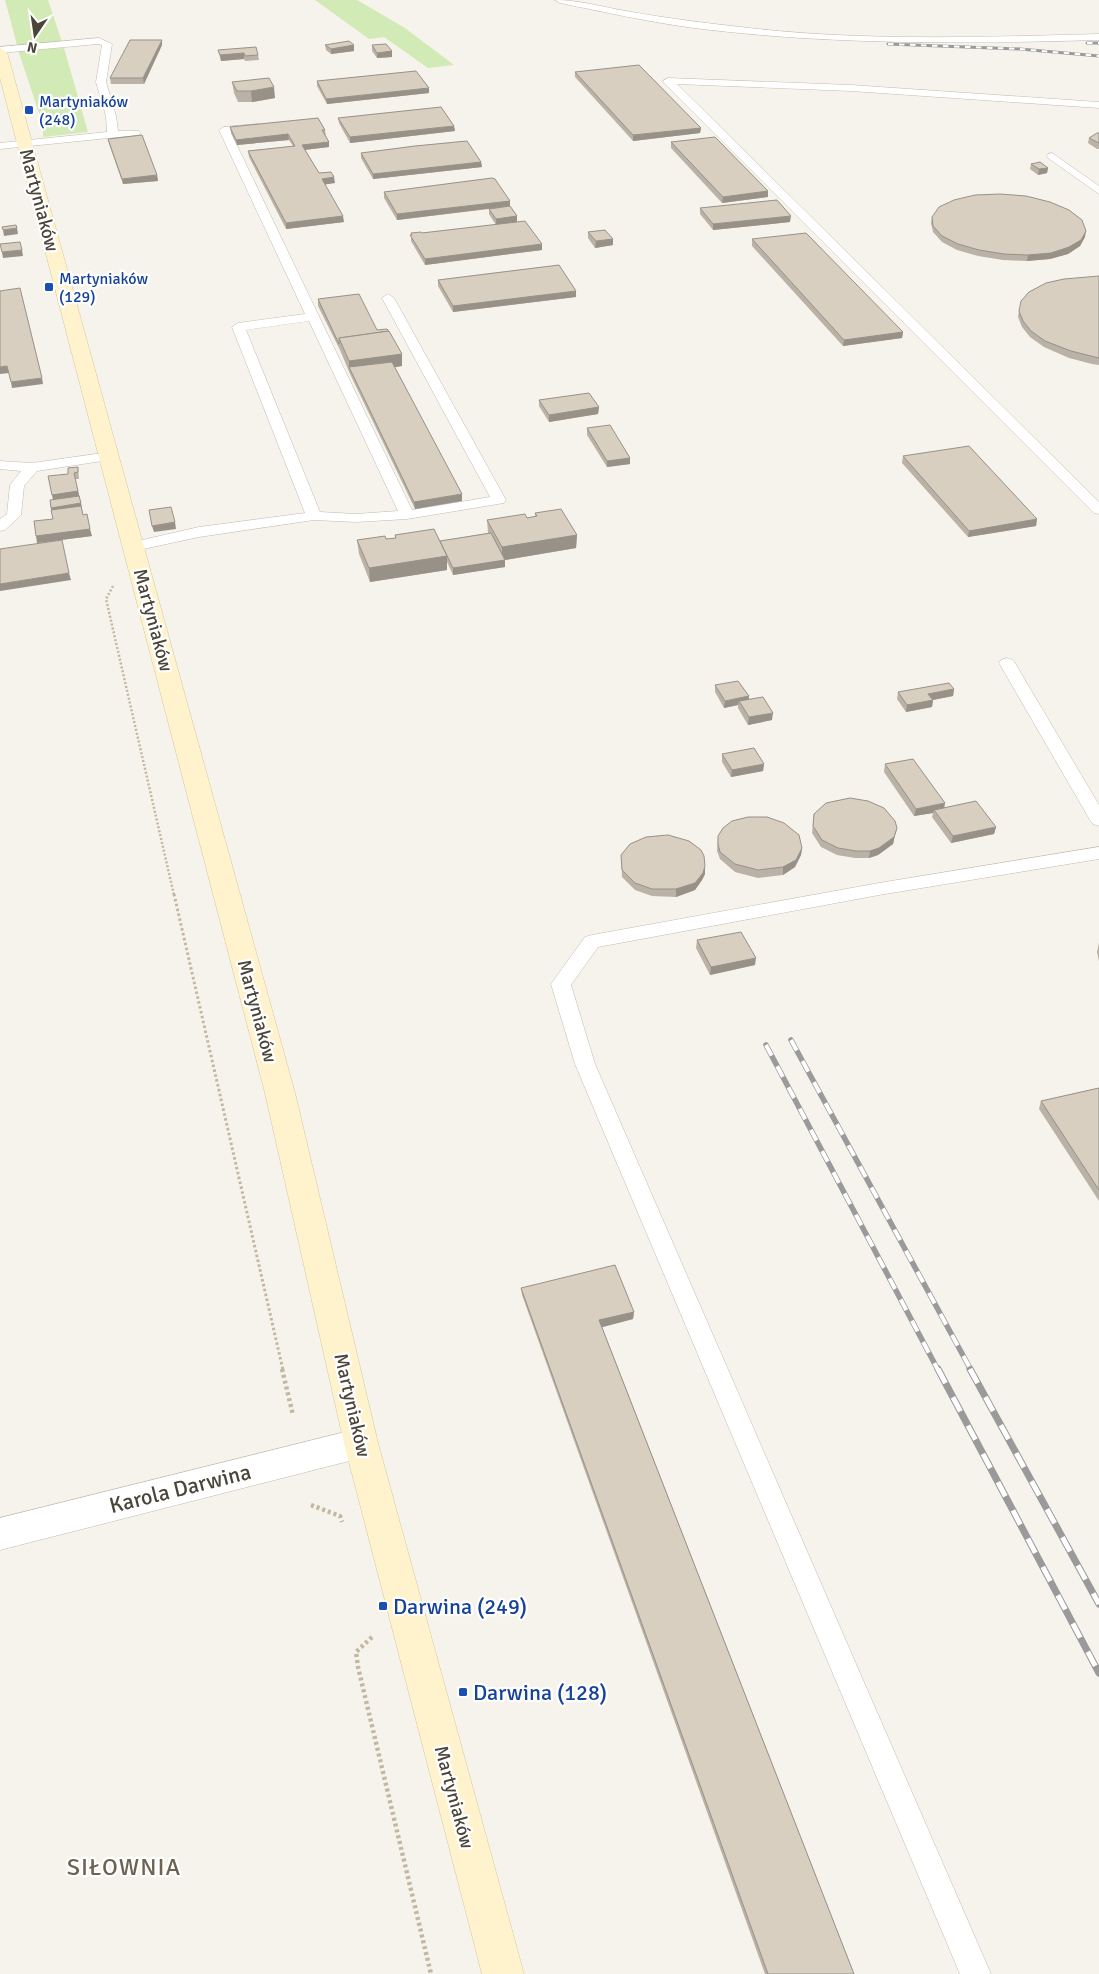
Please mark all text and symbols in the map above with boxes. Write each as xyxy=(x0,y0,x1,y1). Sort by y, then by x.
north arrow xyxy=(10,10,60,60)
text: N xyxy=(26,38,39,57)
place label: Martyniaków (248) xyxy=(39,92,128,130)
marker: Martyniaków (248) xyxy=(23,104,35,116)
street label: Martyniaków xyxy=(14,146,64,255)
place label: Martyniaków (129) xyxy=(59,269,148,307)
marker: Martyniaków (129) xyxy=(43,281,55,293)
street label: Martyniaków xyxy=(128,566,178,675)
street label: Martyniaków xyxy=(232,957,282,1066)
street label: Martyniaków xyxy=(328,1351,376,1460)
street label: Karola Darwina xyxy=(107,1458,254,1519)
place label: Darwina (249) xyxy=(393,1593,527,1620)
marker: Darwina (249) xyxy=(377,1600,389,1612)
place label: Darwina (128) xyxy=(473,1679,607,1706)
marker: Darwina (128) xyxy=(457,1686,469,1698)
street label: Martyniaków xyxy=(429,1743,479,1852)
district label: SIŁOWNIA xyxy=(67,1852,181,1882)

